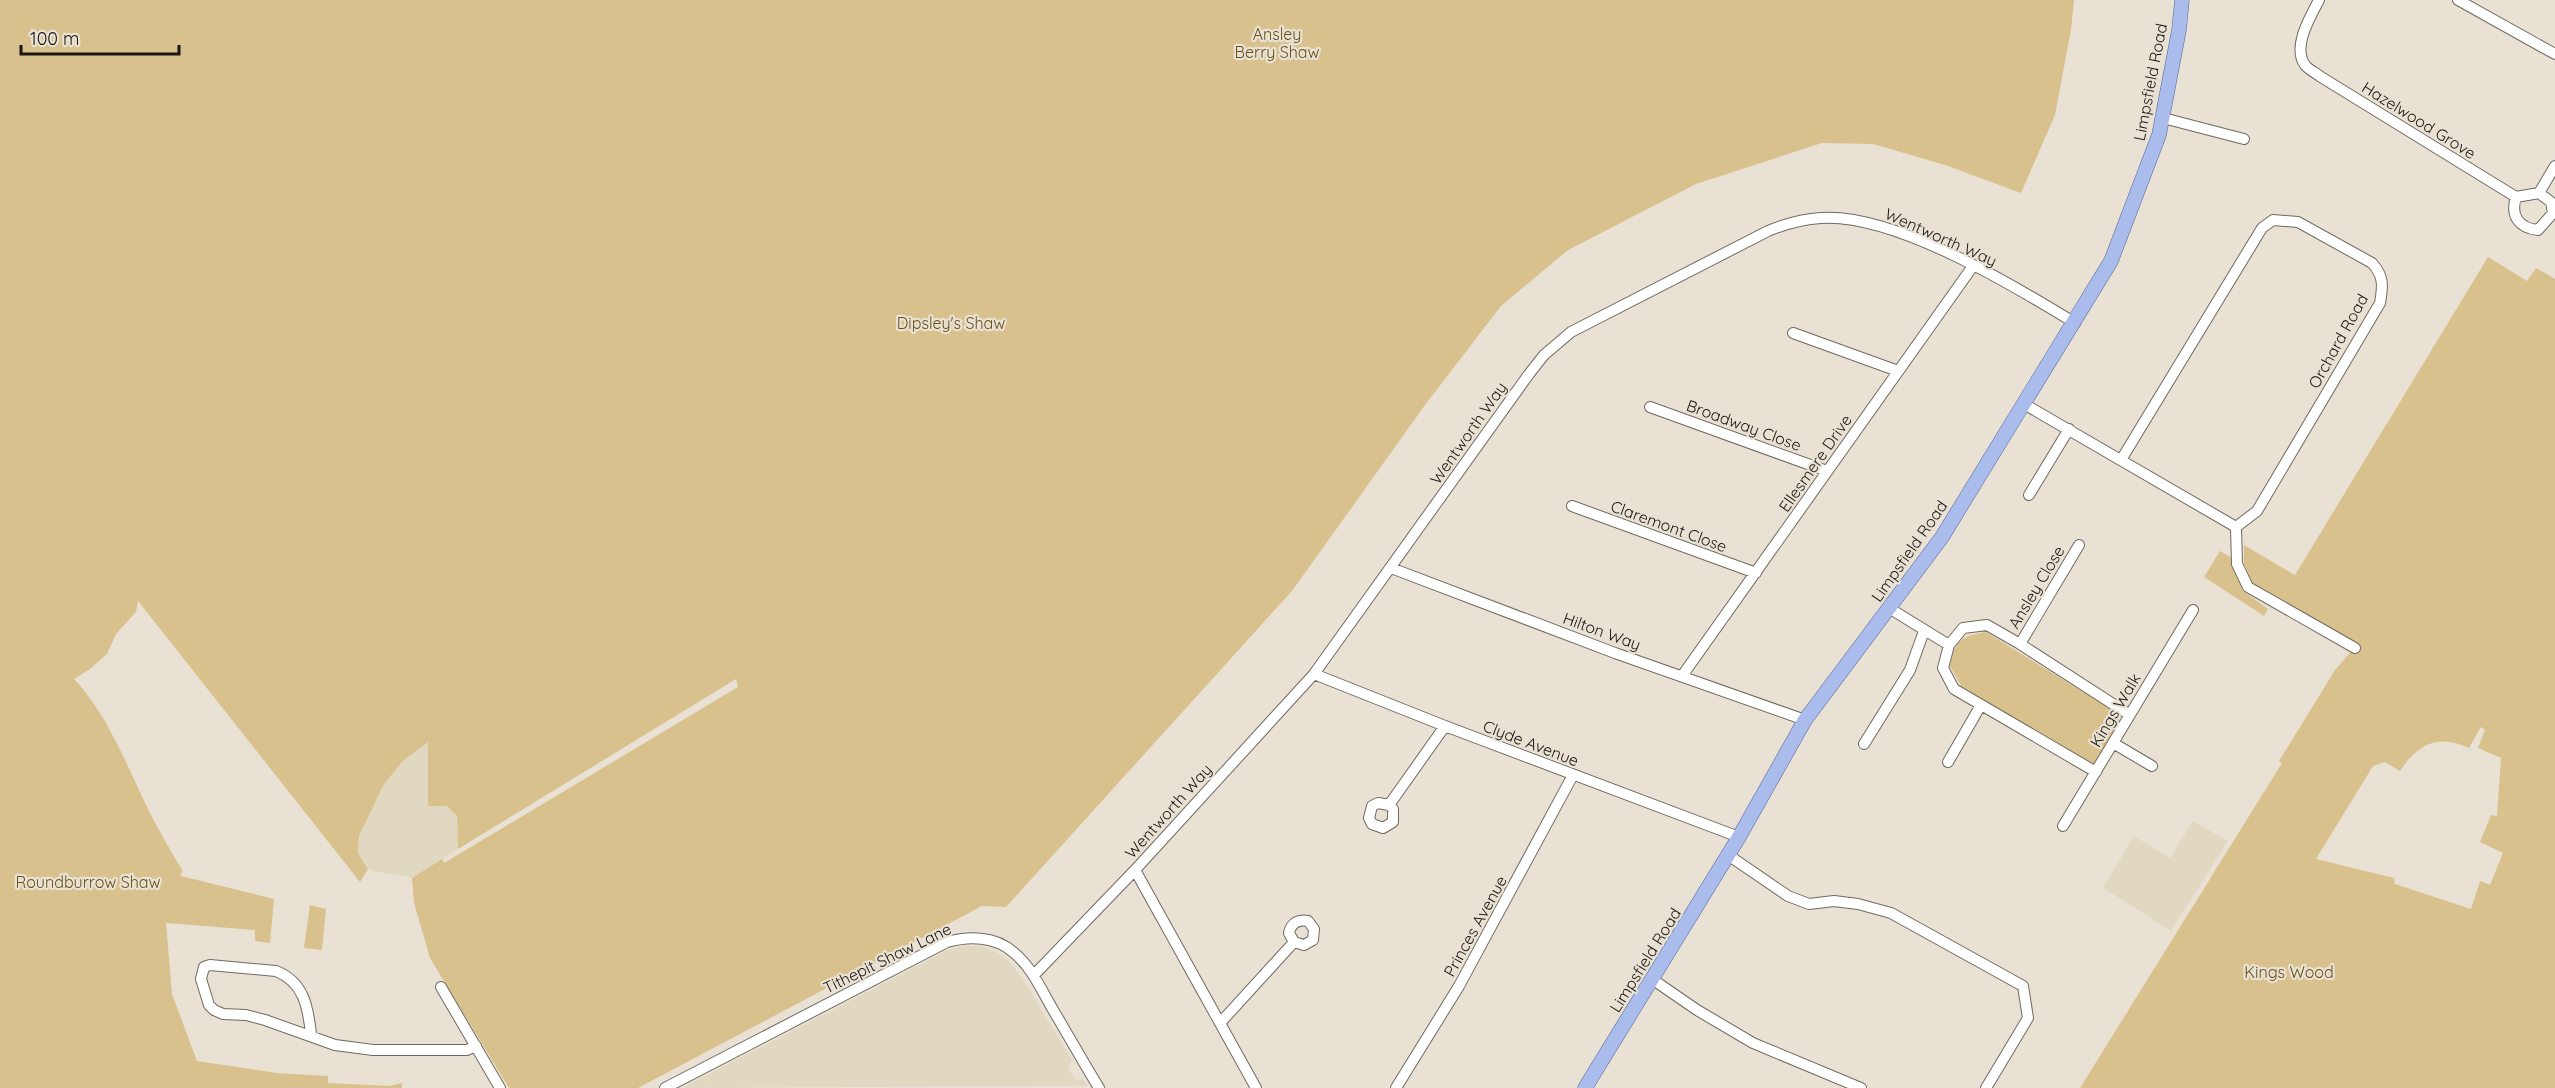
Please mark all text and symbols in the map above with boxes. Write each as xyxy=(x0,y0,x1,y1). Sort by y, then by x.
scale bar xyxy=(21,18,178,56)
street label: Limpsfield Road xyxy=(2129,22,2171,142)
park label: Ansley Berry Shaw xyxy=(1235,24,1319,62)
text: 100 m xyxy=(30,27,79,50)
street label: Hazelwood Grove xyxy=(2358,77,2480,163)
street label: Wentworth Way xyxy=(1882,203,2000,271)
street label: Orchard Road xyxy=(2304,290,2372,392)
park label: Dipsley's Shaw xyxy=(897,313,1005,333)
street label: Wentworth Way xyxy=(1425,378,1511,488)
street label: Broadway Close xyxy=(1684,395,1804,455)
street label: Ellesmere Drive xyxy=(1774,410,1856,516)
street label: Claremont Close xyxy=(1608,496,1730,556)
street label: Limpsfield Road xyxy=(1867,496,1951,606)
street label: Ansley Close xyxy=(2003,542,2069,632)
street label: Hilton Way xyxy=(1560,608,1644,654)
street label: Kings Walk xyxy=(2085,670,2145,750)
street label: Clyde Avenue xyxy=(1480,716,1582,770)
street label: Wentworth Way xyxy=(1120,760,1216,862)
park label: Roundburrow Shaw xyxy=(16,872,160,892)
street label: Princes Avenue xyxy=(1439,872,1511,980)
street label: Limpsfield Road xyxy=(1605,904,1685,1016)
street label: Tithepit Shaw Lane xyxy=(820,918,954,998)
park label: Kings Wood xyxy=(2244,962,2334,982)

